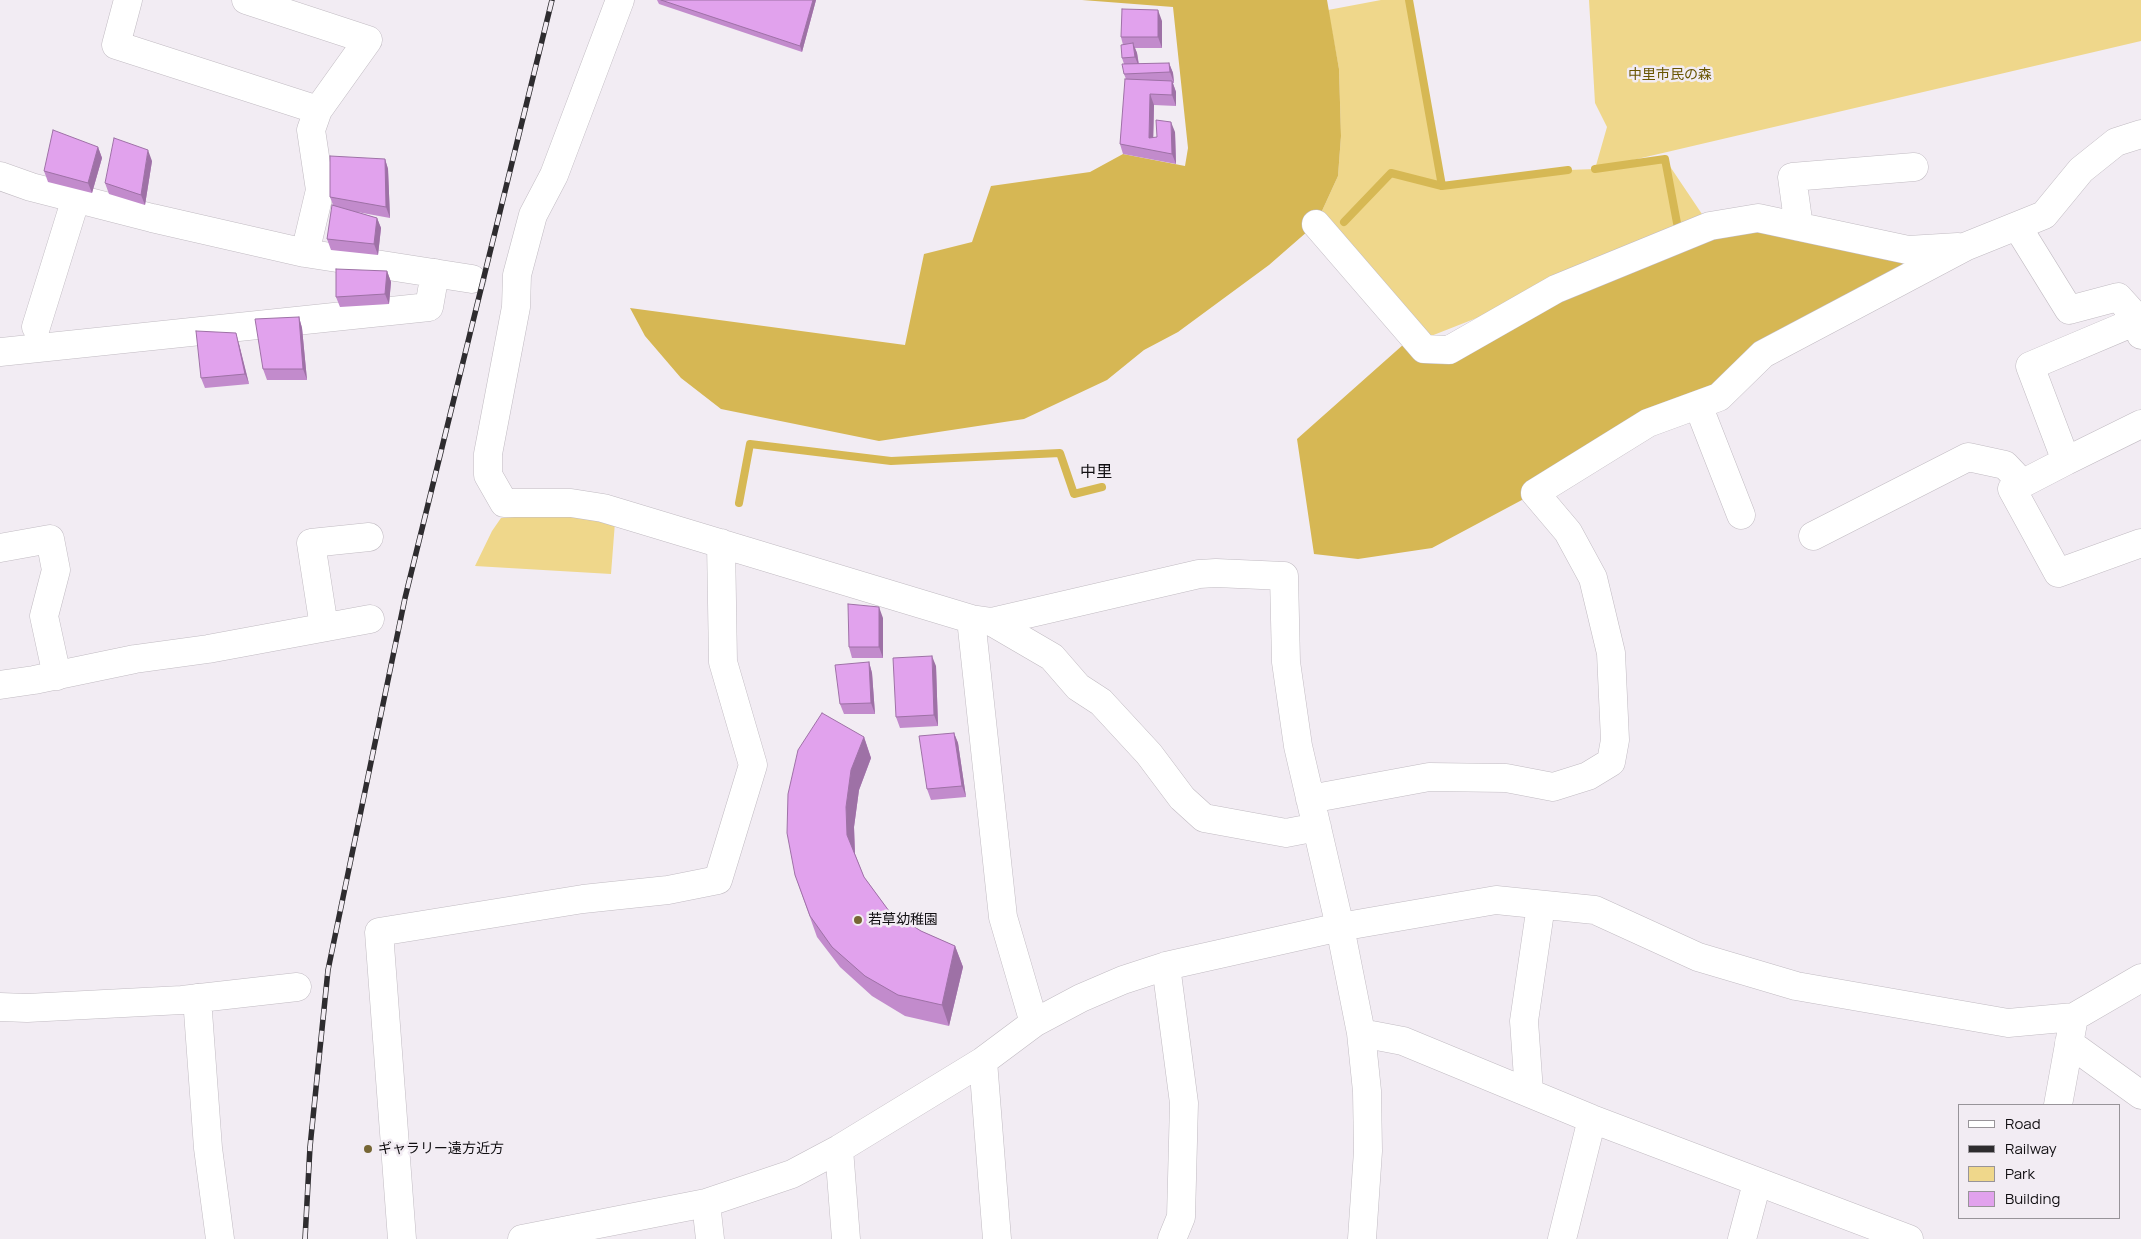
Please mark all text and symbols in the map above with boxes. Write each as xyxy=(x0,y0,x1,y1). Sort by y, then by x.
park label: 中里市民の森 xyxy=(1628,67,1712,83)
district label: 中里 xyxy=(1080,463,1112,483)
place label: 若草幼稚園 xyxy=(868,912,938,928)
marker: 若草幼稚園 xyxy=(852,914,864,926)
legend xyxy=(1958,1104,2121,1219)
text: Road xyxy=(2005,1113,2041,1134)
text: Railway xyxy=(2005,1138,2057,1159)
place label: ギャラリー遠方近方 xyxy=(378,1141,504,1157)
marker: ギャラリー遠方近方 xyxy=(362,1143,374,1155)
text: Park xyxy=(2005,1163,2035,1184)
text: Building xyxy=(2005,1188,2060,1209)

